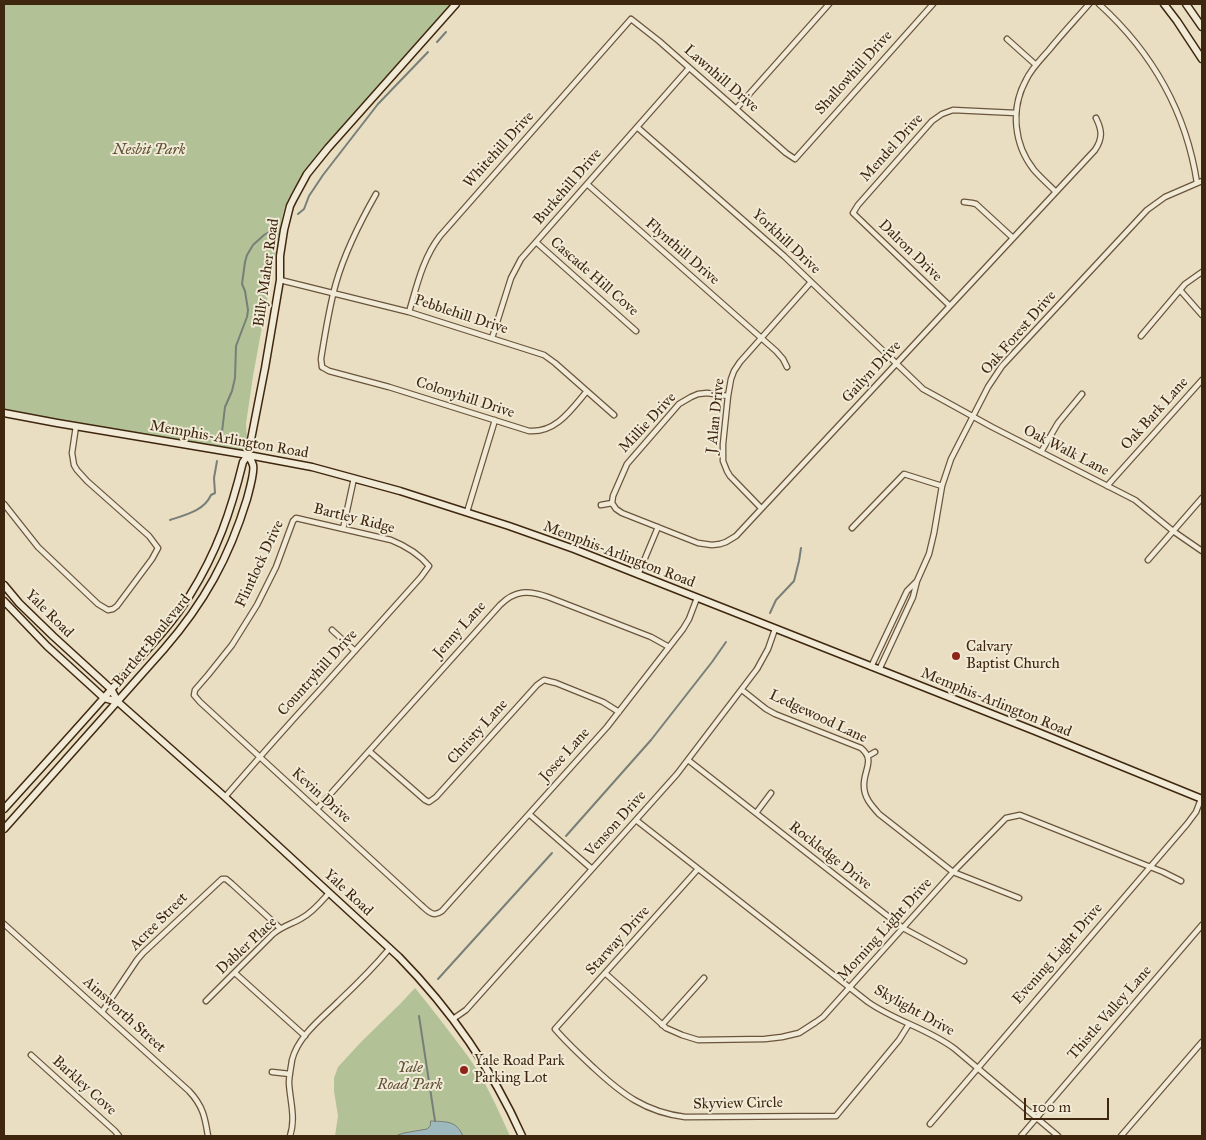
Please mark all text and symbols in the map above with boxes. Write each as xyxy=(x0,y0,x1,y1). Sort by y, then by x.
street label: Shallowhill Drive xyxy=(811,27,897,119)
street label: Lawnhill Drive xyxy=(680,41,762,117)
street label: Whitehill Drive xyxy=(460,108,538,192)
street label: Mendel Drive xyxy=(857,110,927,186)
park label: Nesbit Park xyxy=(113,141,185,159)
street label: Burkehill Drive xyxy=(530,145,606,229)
street label: Yorkhill Drive xyxy=(748,206,824,278)
street label: Flynthill Drive xyxy=(641,215,723,289)
street label: Dalron Drive xyxy=(874,216,946,286)
street label: Billy Maher Road xyxy=(250,218,284,328)
street label: Cascade Hill Cove xyxy=(546,234,642,320)
street label: Oak Forest Drive xyxy=(978,287,1060,379)
street label: Pebblehill Drive xyxy=(412,291,510,339)
street label: Gailyn Drive xyxy=(839,337,905,407)
street label: Colonyhill Drive xyxy=(413,374,517,422)
street label: Oak Bark Lane xyxy=(1118,374,1192,454)
street label: J Alan Drive xyxy=(703,377,729,455)
street label: Millie Drive xyxy=(616,389,680,457)
street label: Memphis-Arlington Road xyxy=(148,417,310,463)
street label: Oak Walk Lane xyxy=(1020,422,1112,480)
street label: Bartley Ridge xyxy=(312,500,396,538)
street label: Flintlock Drive xyxy=(232,518,288,610)
street label: Memphis-Arlington Road xyxy=(541,518,697,592)
street label: Yale Road xyxy=(21,586,77,642)
street label: Bartlett Boulevard xyxy=(109,591,195,691)
street label: Jenny Lane xyxy=(430,598,490,662)
street label: Countryhill Drive xyxy=(274,626,362,720)
place label: Calvary Baptist Church xyxy=(966,638,1060,673)
marker: Calvary Baptist Church xyxy=(950,650,962,662)
street label: Memphis-Arlington Road xyxy=(918,665,1074,741)
street label: Ledgewood Lane xyxy=(766,687,870,747)
street label: Christy Lane xyxy=(444,696,512,768)
street label: Josee Lane xyxy=(536,724,594,786)
street label: Kevin Drive xyxy=(287,765,355,827)
street label: Venson Drive xyxy=(582,787,650,861)
street label: Rockledge Drive xyxy=(785,818,875,894)
street label: Yale Road xyxy=(320,866,376,920)
street label: Morning Light Drive xyxy=(834,875,936,985)
street label: Acree Street xyxy=(126,889,192,955)
street label: Evening Light Drive xyxy=(1009,900,1107,1008)
street label: Starway Drive xyxy=(582,903,654,979)
street label: Dabler Place xyxy=(213,913,281,979)
street label: Thistle Valley Lane xyxy=(1064,962,1156,1064)
street label: Ainsworth Street xyxy=(79,973,169,1057)
street label: Skylight Drive xyxy=(871,982,957,1040)
street label: Barkley Cove xyxy=(48,1052,120,1120)
place label: Yale Road Park Parking Lot xyxy=(474,1052,565,1087)
park label: Yale Road Park xyxy=(377,1059,443,1094)
marker: Yale Road Park Parking Lot xyxy=(458,1064,470,1076)
scale bar xyxy=(1026,1088,1111,1120)
street label: Skyview Circle xyxy=(693,1094,783,1114)
text: 100 m xyxy=(1032,1098,1071,1116)

